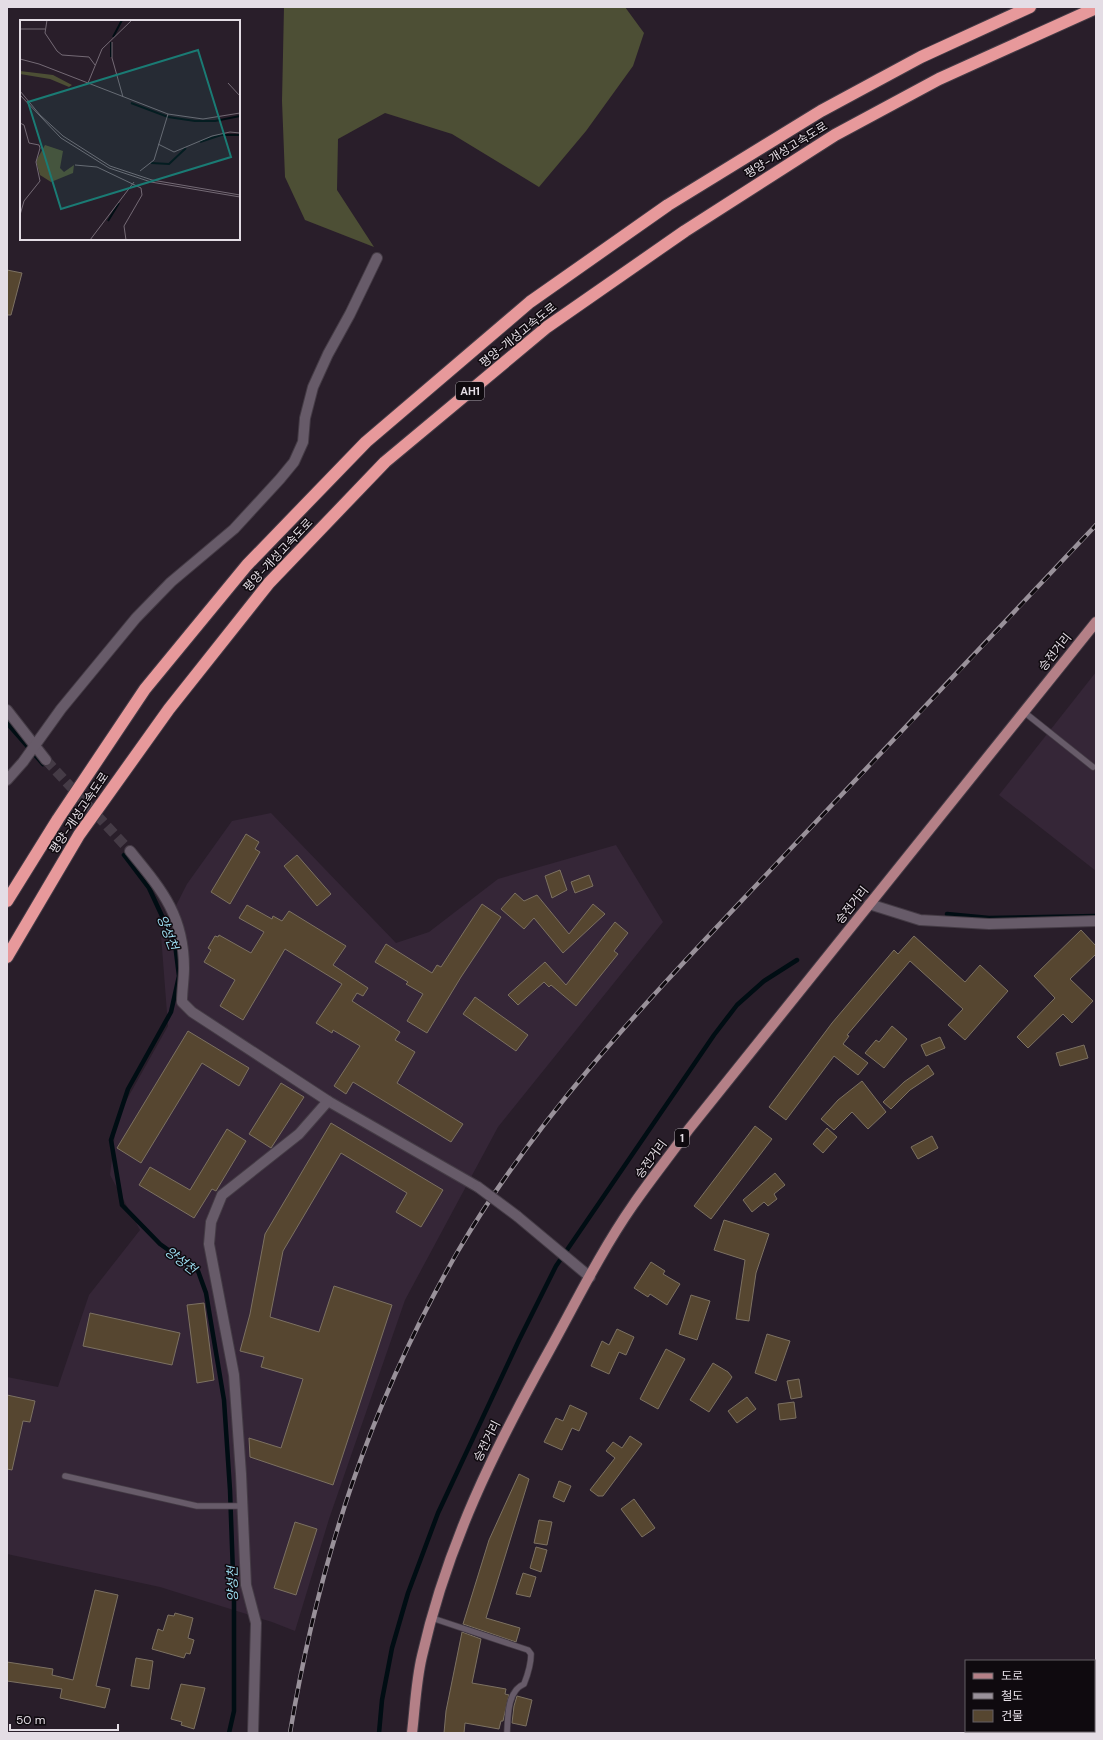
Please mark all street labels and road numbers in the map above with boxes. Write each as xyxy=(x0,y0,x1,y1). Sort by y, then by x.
street label: 평양-개성고속도로 xyxy=(742,118,830,182)
street label: 평양-개성고속도로 xyxy=(476,299,560,371)
road number: AH1 xyxy=(456,382,484,400)
street label: 평양-개성고속도로 xyxy=(240,515,316,595)
street label: 승전거리 xyxy=(1035,630,1075,674)
street label: 평양-개성고속도로 xyxy=(46,769,112,857)
street label: 승전거리 xyxy=(832,883,872,927)
road number: 1 xyxy=(675,1129,689,1147)
street label: 승전거리 xyxy=(632,1136,670,1182)
street label: 승전거리 xyxy=(470,1418,504,1464)

